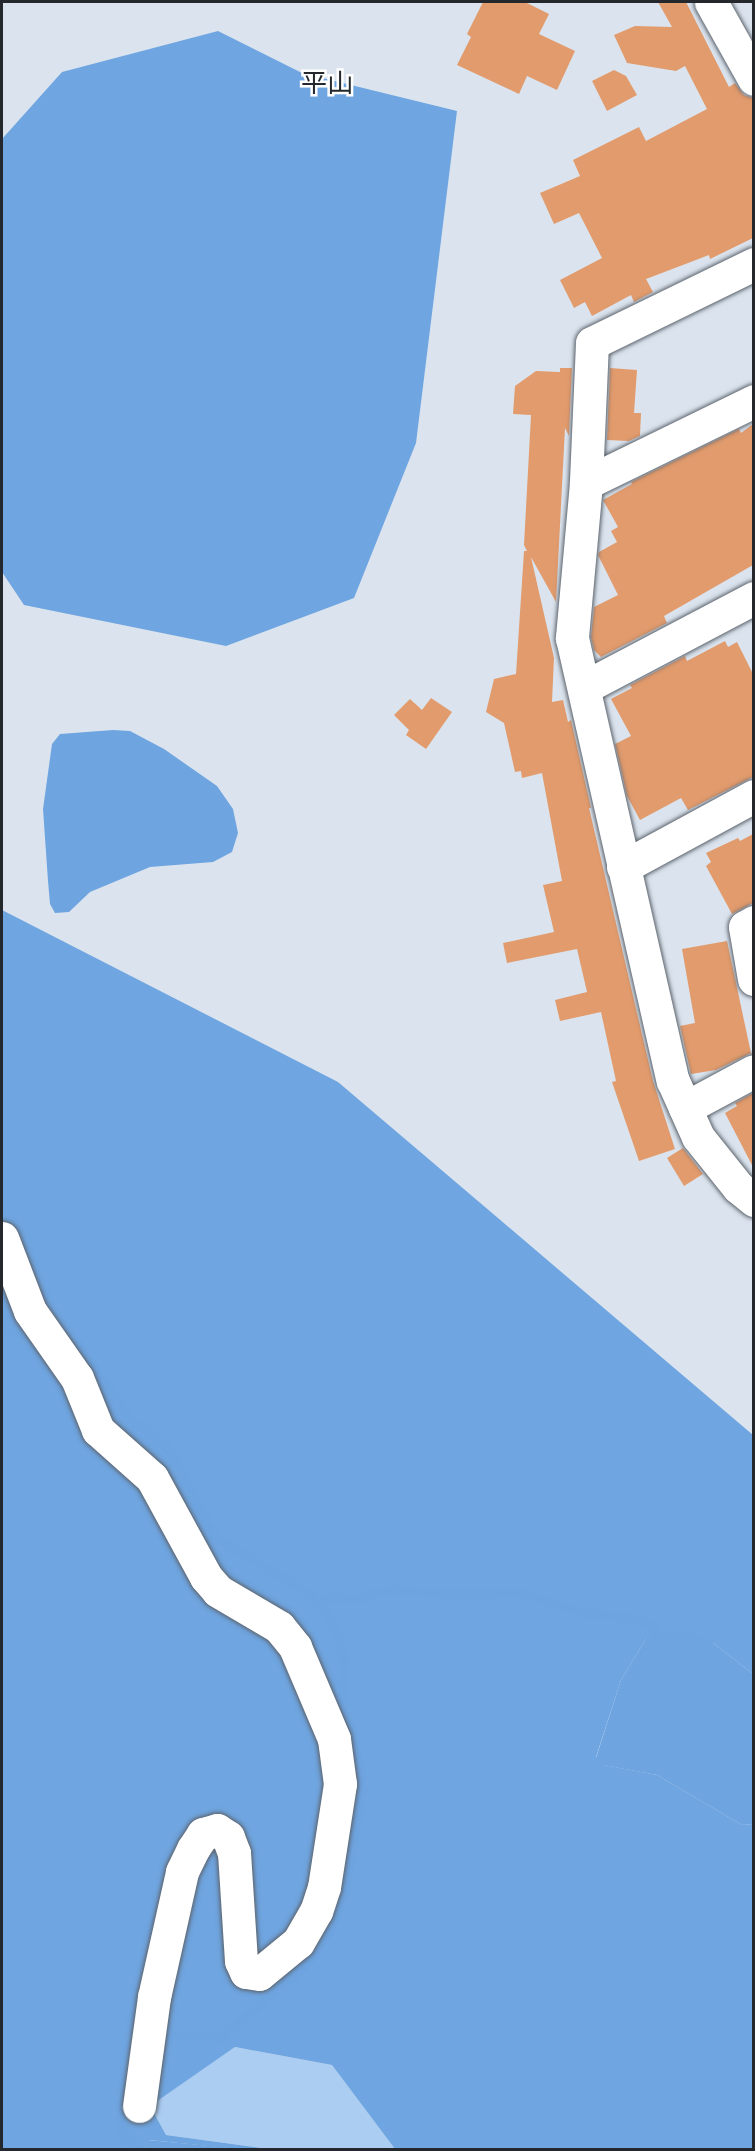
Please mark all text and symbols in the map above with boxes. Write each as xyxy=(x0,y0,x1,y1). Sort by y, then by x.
district label: 平山 xyxy=(301,68,353,100)

